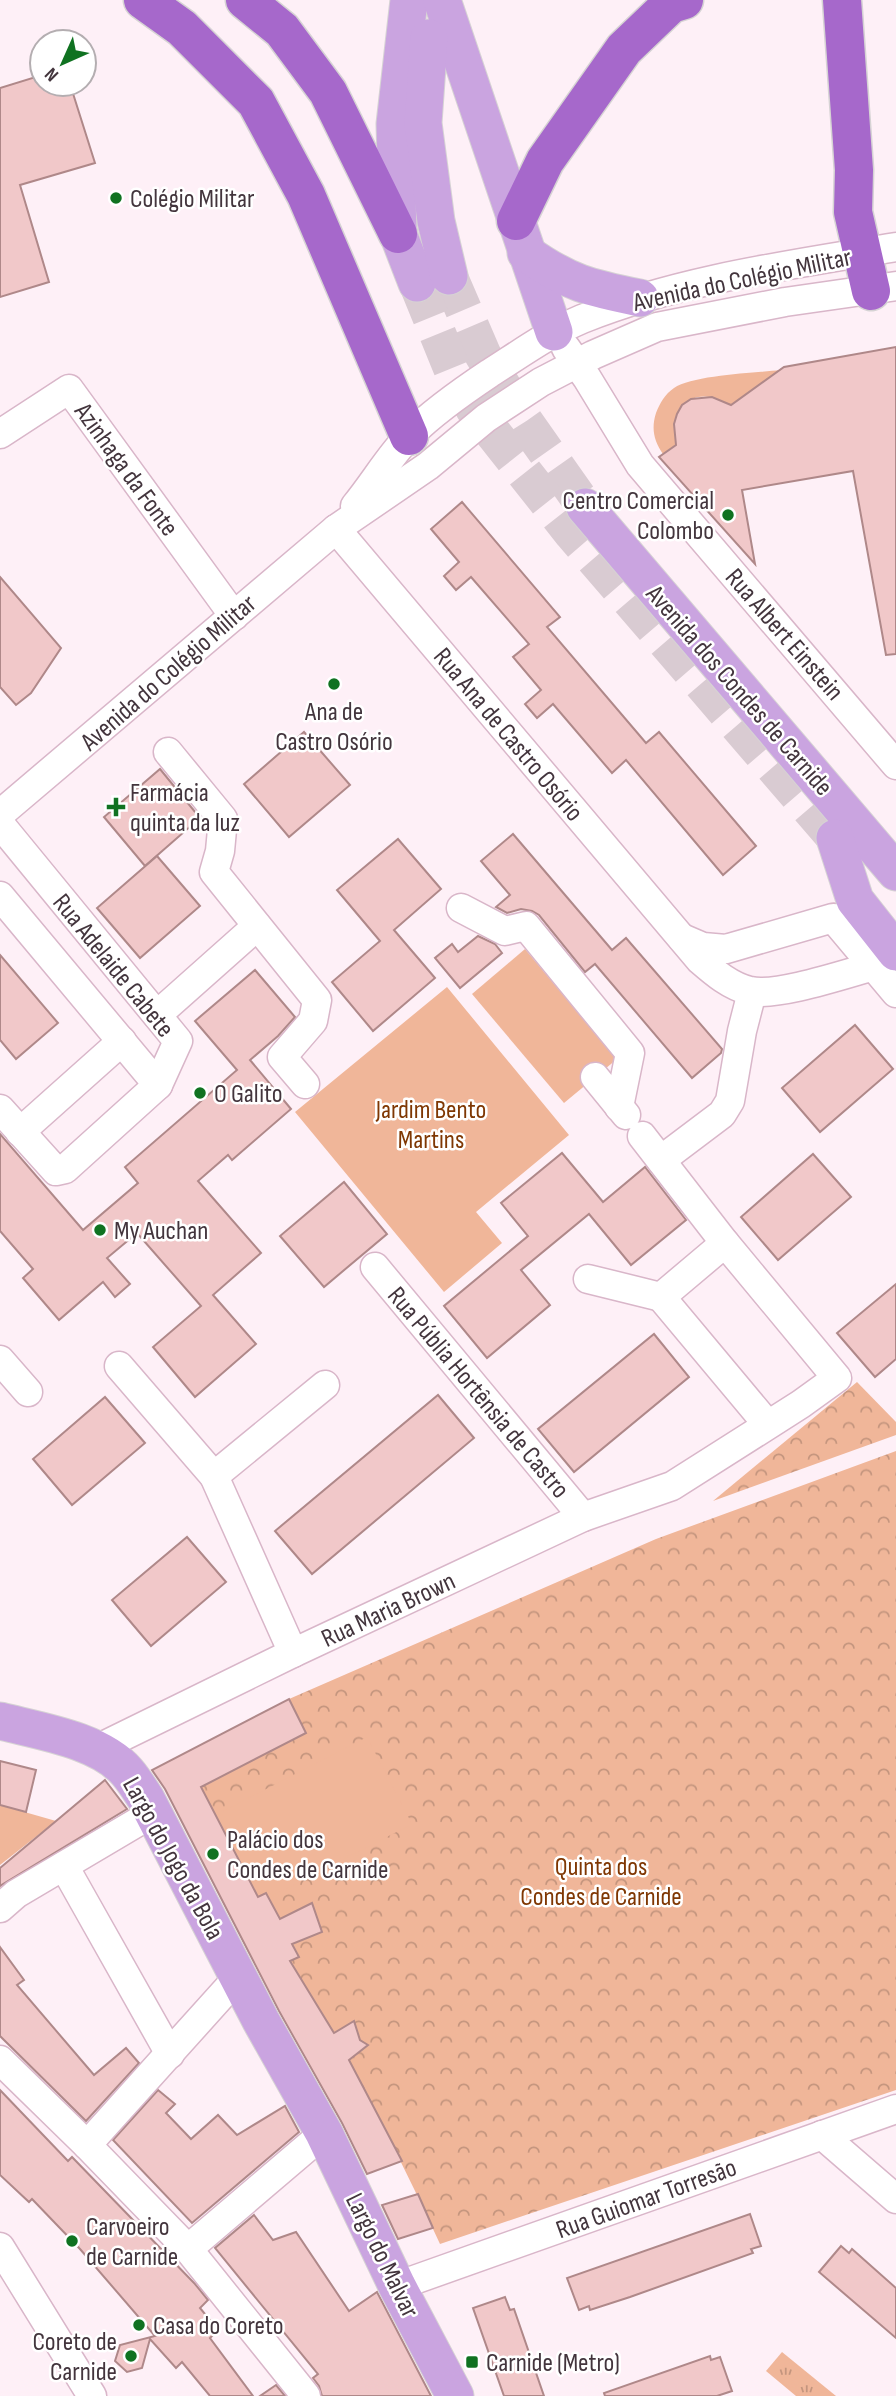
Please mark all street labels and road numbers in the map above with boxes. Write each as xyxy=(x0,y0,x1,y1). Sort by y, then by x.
street label: Avenida do Colégio Militar xyxy=(629,242,855,319)
street label: Azinhaga da Fonte xyxy=(67,397,184,542)
street label: Rua Albert Einstein xyxy=(718,563,850,707)
street label: Avenida dos Condes de Carnide xyxy=(638,579,839,802)
street label: Avenida do Colégio Militar xyxy=(74,588,263,758)
street label: Rua Ana de Castro Osório xyxy=(426,642,589,828)
street label: Rua Adelaide Cabete xyxy=(45,888,180,1044)
street label: Rua Públia Hortênsia de Castro xyxy=(380,1281,575,1505)
street label: Rua Maria Brown xyxy=(317,1566,460,1655)
street label: Largo do Jogo da Bola xyxy=(115,1772,230,1945)
street label: Rua Guiomar Torresão xyxy=(552,2152,741,2246)
street label: Largo do Malvar xyxy=(338,2188,425,2324)

